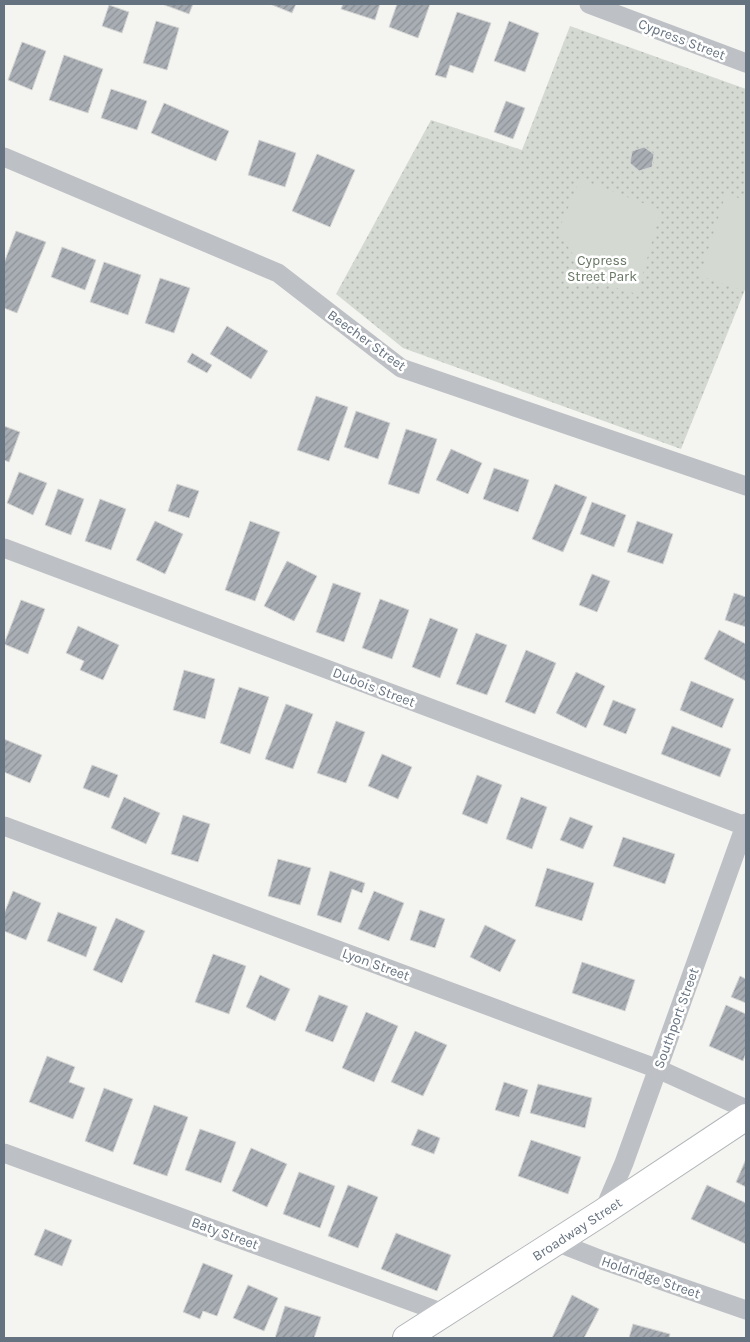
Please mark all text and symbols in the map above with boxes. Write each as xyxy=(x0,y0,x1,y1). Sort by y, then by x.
street label: Cypress Street xyxy=(636,15,728,64)
park label: Cypress Street Park xyxy=(567,252,637,285)
street label: Beecher Street xyxy=(324,306,409,375)
street label: Dubois Street xyxy=(330,664,417,711)
street label: Lyon Street xyxy=(340,944,412,985)
street label: Southport Street xyxy=(650,965,703,1071)
street label: Broadway Street xyxy=(529,1194,625,1265)
street label: Baty Street xyxy=(189,1214,261,1253)
street label: Holdridge Street xyxy=(599,1253,703,1302)

